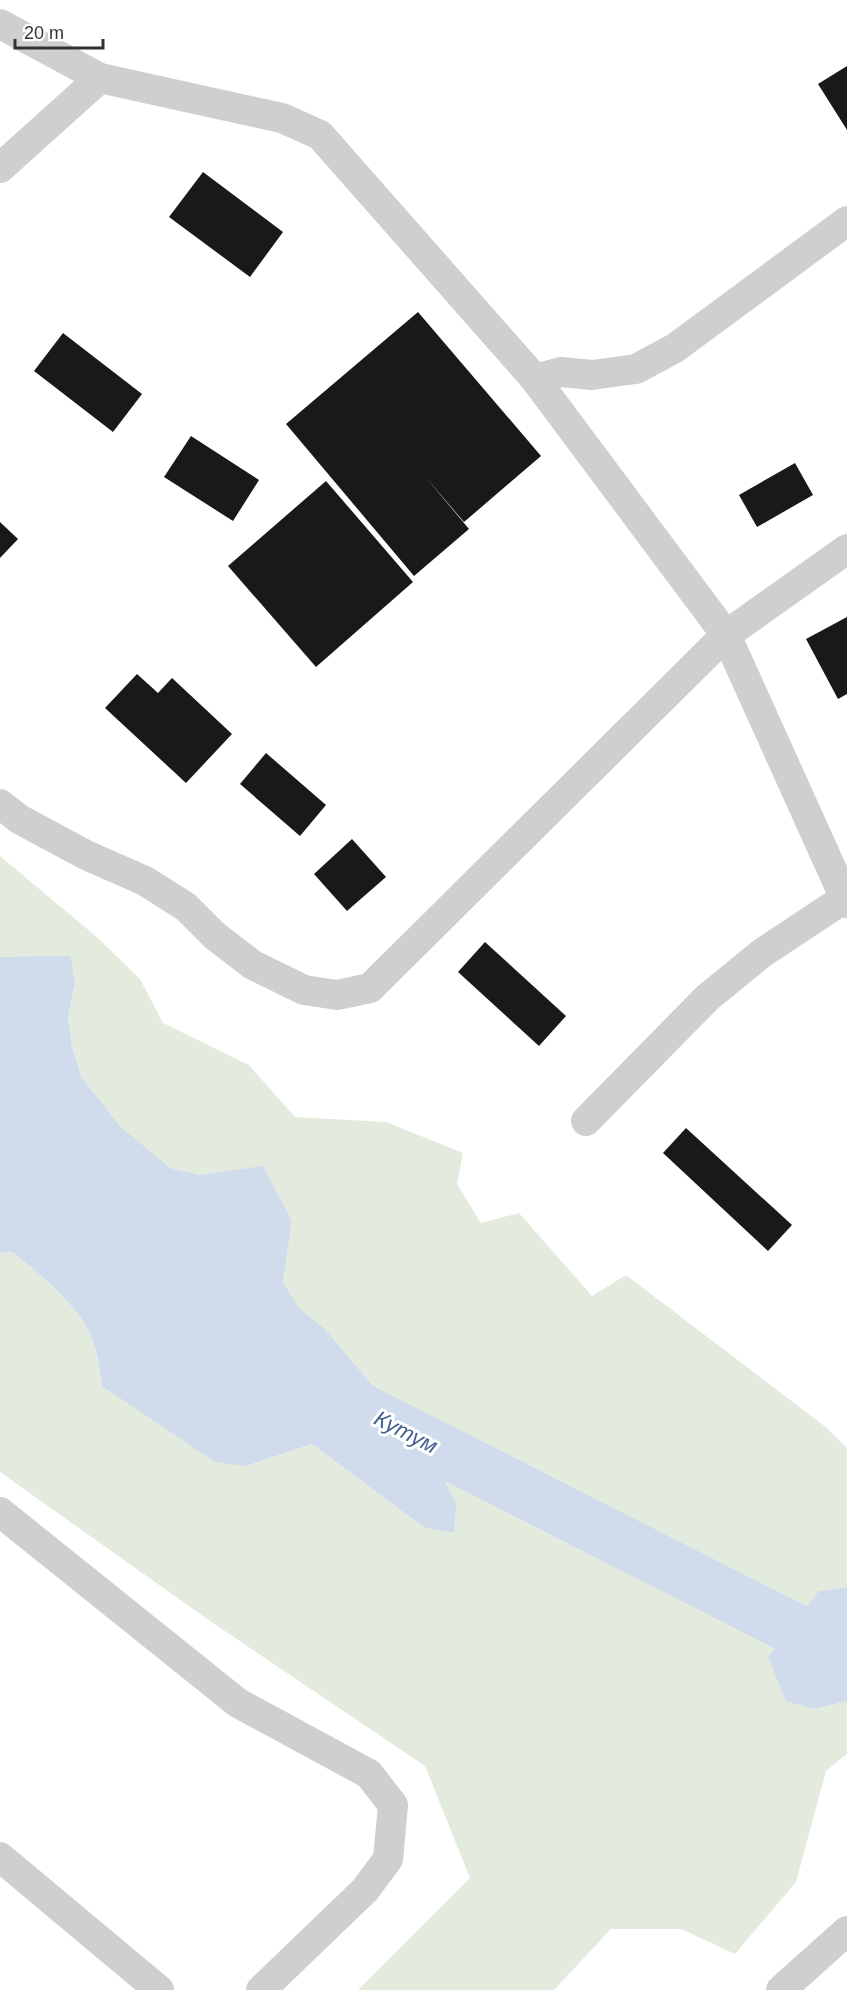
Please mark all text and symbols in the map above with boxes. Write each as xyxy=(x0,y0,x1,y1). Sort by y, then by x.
scale bar xyxy=(15,12,104,50)
text: 20 m xyxy=(24,23,64,43)
water label: Кутум xyxy=(370,1406,442,1458)

